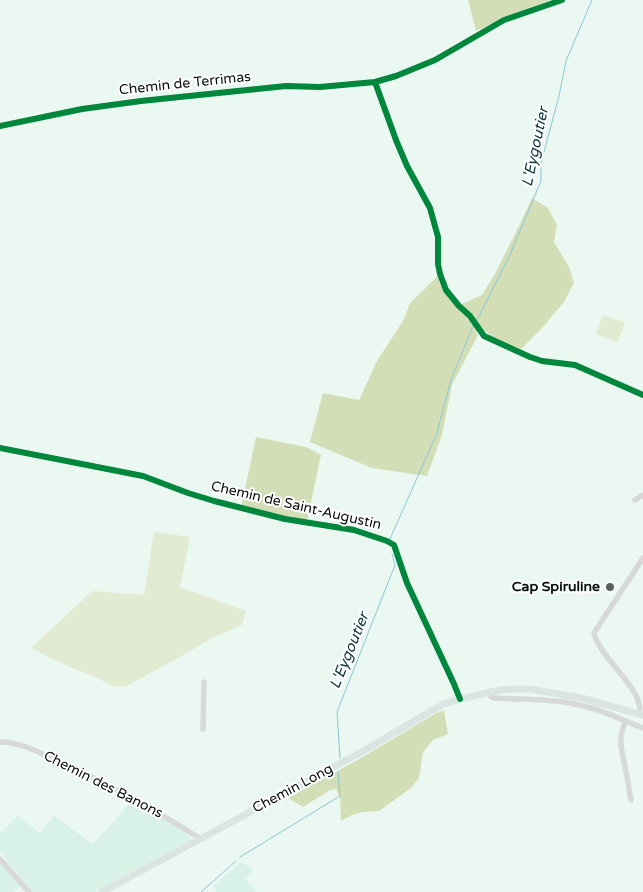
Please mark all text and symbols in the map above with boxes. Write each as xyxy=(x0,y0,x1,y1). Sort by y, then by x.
street label: Chemin de Terrimas xyxy=(118,69,252,99)
water label: L'Eygoutier xyxy=(519,106,553,188)
street label: Chemin de Saint-Augustin xyxy=(209,478,383,534)
place label: Cap Spiruline xyxy=(512,579,600,595)
marker: Cap Spiruline xyxy=(604,581,616,593)
water label: L'Eygoutier xyxy=(327,610,373,692)
street label: Chemin des Banons xyxy=(41,748,165,822)
street label: Chemin Long xyxy=(250,761,336,817)

